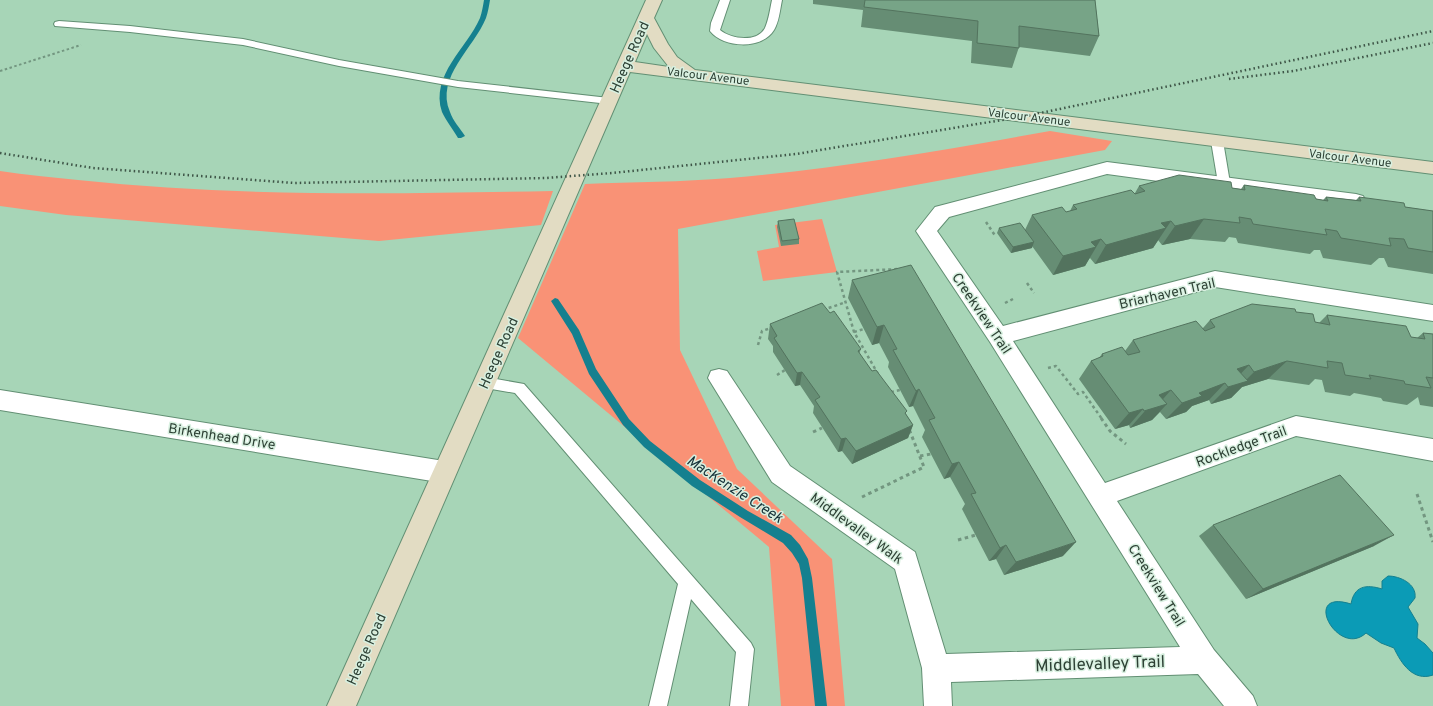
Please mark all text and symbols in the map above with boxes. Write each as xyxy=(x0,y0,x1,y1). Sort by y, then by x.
street label: Heege Road xyxy=(607,19,654,96)
street label: Valcour Avenue xyxy=(666,64,750,90)
street label: Valcour Avenue xyxy=(987,105,1071,131)
street label: Valcour Avenue xyxy=(1308,146,1392,172)
street label: Creekview Trail xyxy=(947,270,1014,358)
street label: Briarhaven Trail xyxy=(1117,275,1217,314)
street label: Heege Road xyxy=(476,315,523,392)
street label: Birkenhead Drive xyxy=(167,421,276,454)
street label: Rockledge Trail xyxy=(1194,423,1289,472)
water label: MacKenzie Creek xyxy=(682,452,786,529)
street label: Middlevalley Walk xyxy=(806,490,906,569)
street label: Creekview Trail xyxy=(1124,541,1188,630)
street label: Heege Road xyxy=(344,611,391,688)
street label: Middlevalley Trail xyxy=(1035,652,1165,678)

